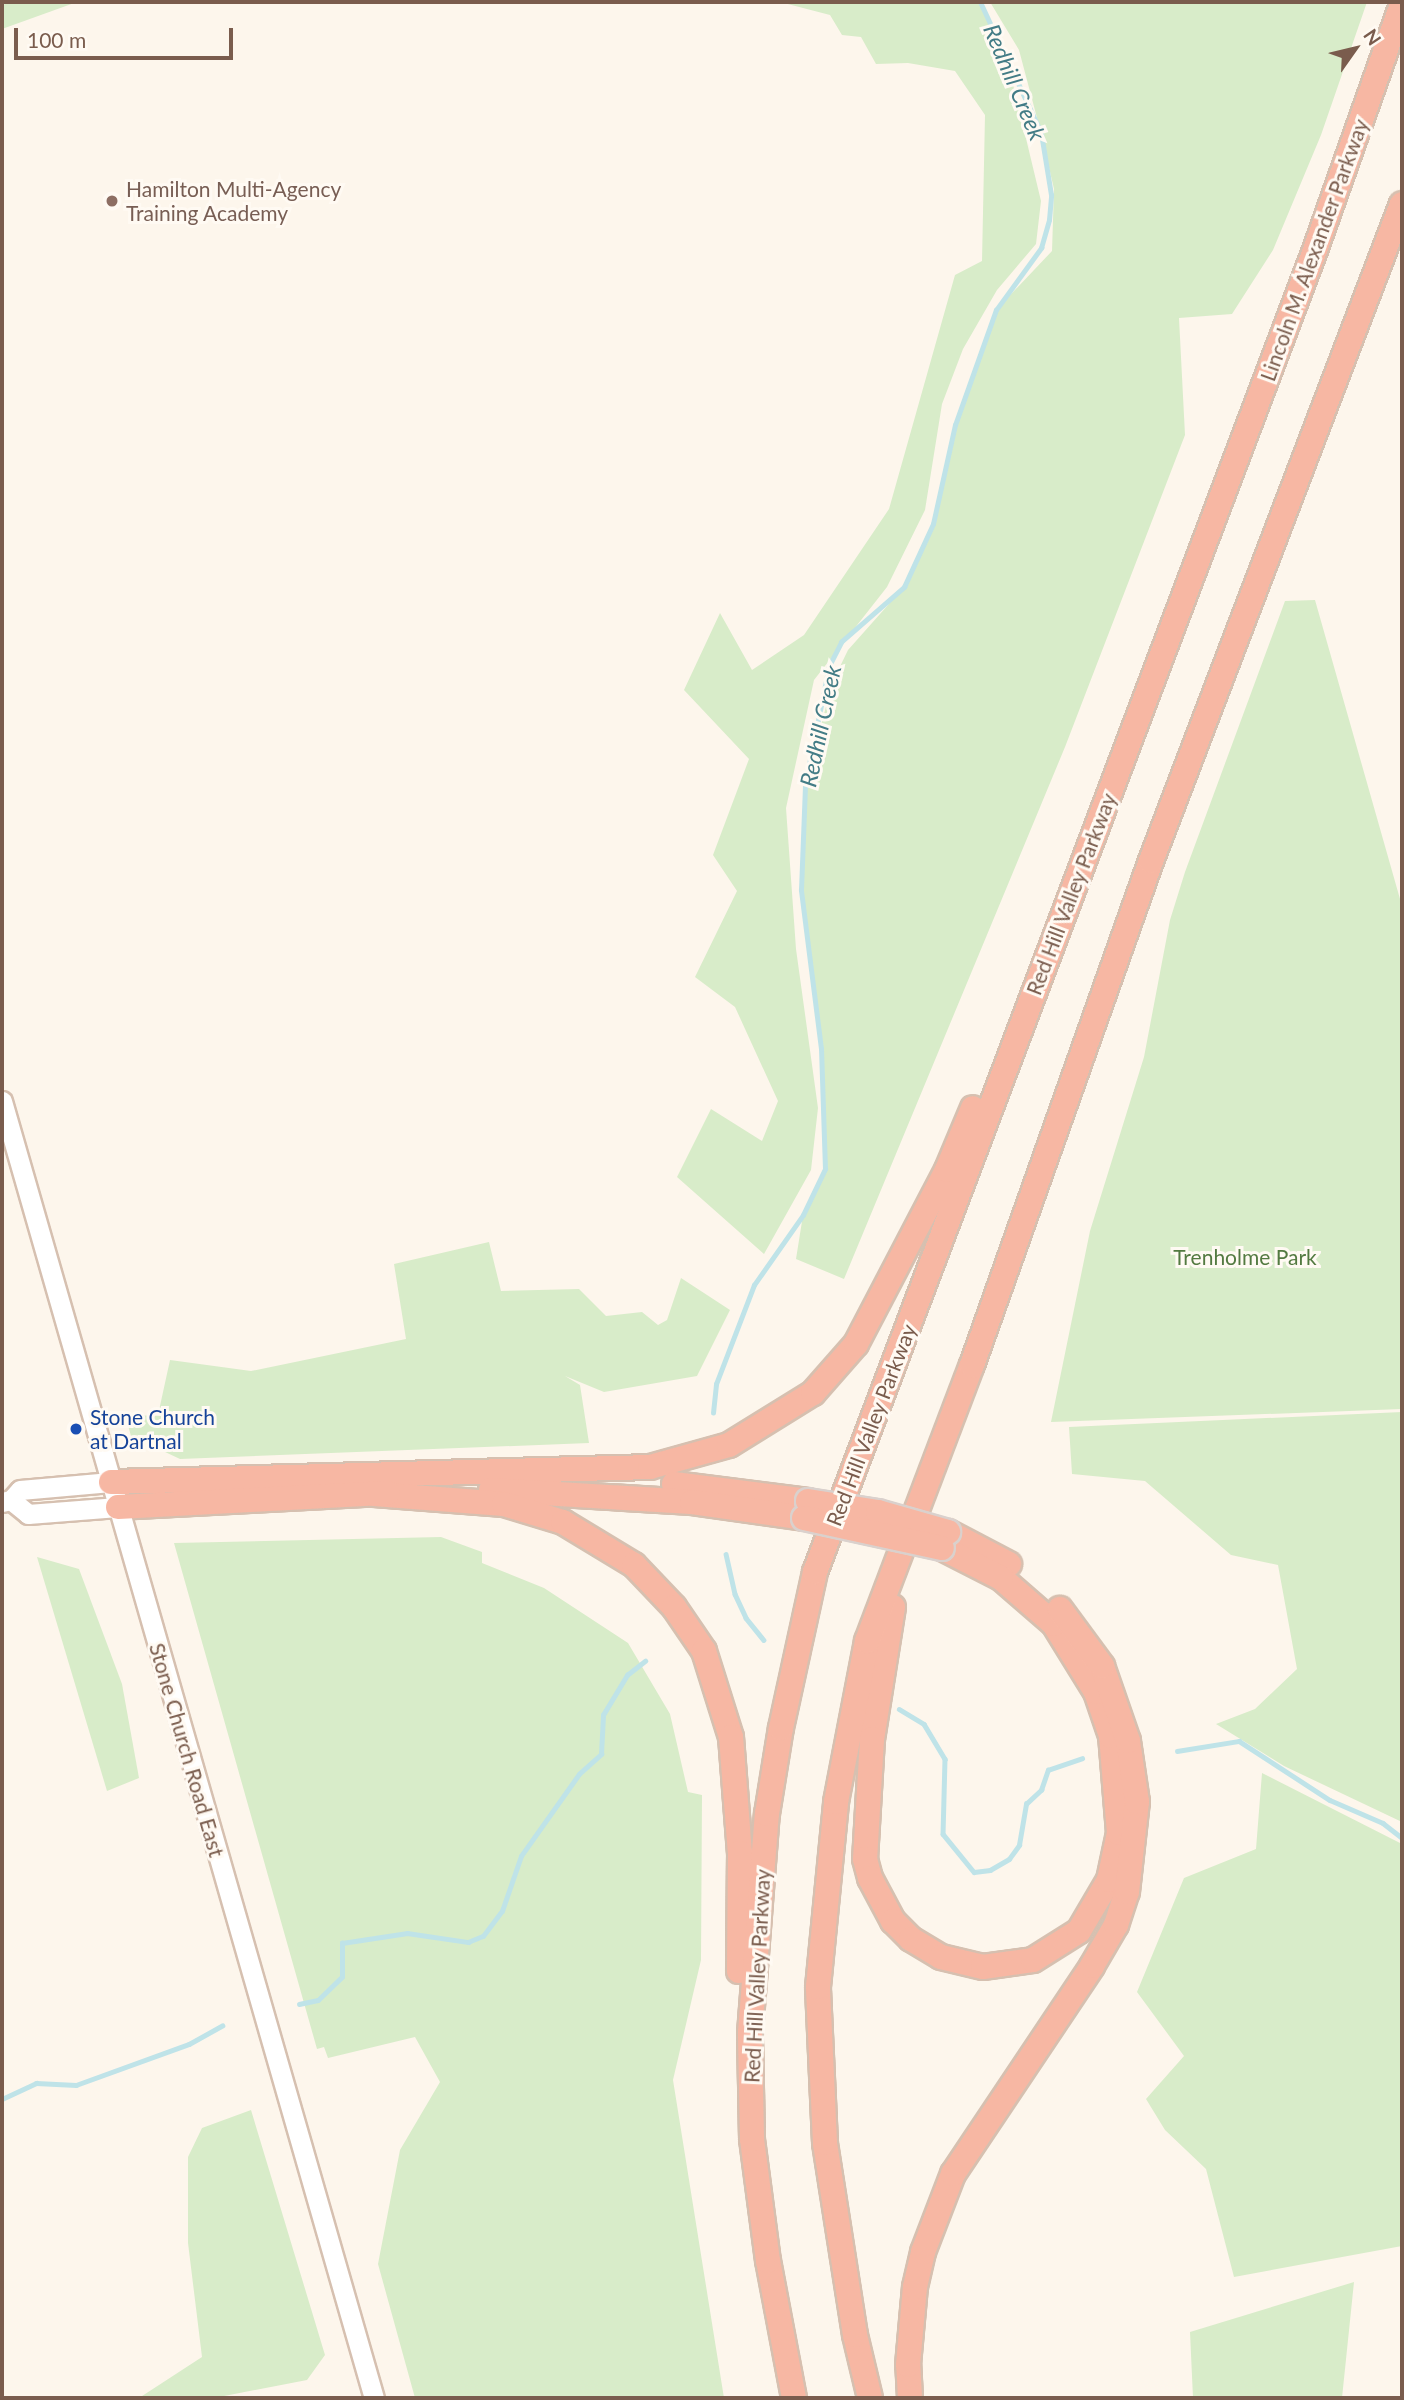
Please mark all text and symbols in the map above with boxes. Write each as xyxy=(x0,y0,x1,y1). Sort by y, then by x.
scale bar xyxy=(18,14,236,58)
north arrow xyxy=(1320,14,1390,84)
water label: Redhill Creek xyxy=(978,20,1052,144)
text: N xyxy=(1359,24,1386,49)
text: 100 m xyxy=(27,27,86,52)
street label: Lincoln M. Alexander Parkway xyxy=(1255,115,1373,385)
place label: Hamilton Multi-Agency Training Academy xyxy=(126,176,341,226)
marker: Hamilton Multi-Agency Training Academy xyxy=(104,193,120,209)
water label: Redhill Creek xyxy=(794,663,846,789)
street label: Red Hill Valley Parkway xyxy=(1021,789,1121,999)
park label: Trenholme Park xyxy=(1173,1244,1317,1270)
street label: Red Hill Valley Parkway xyxy=(821,1320,921,1530)
place label: Stone Church at Dartnal xyxy=(90,1404,215,1454)
marker: Stone Church at Dartnal xyxy=(68,1421,84,1437)
street label: Stone Church Road East xyxy=(144,1640,230,1860)
street label: Red Hill Valley Parkway xyxy=(739,1868,775,2084)

